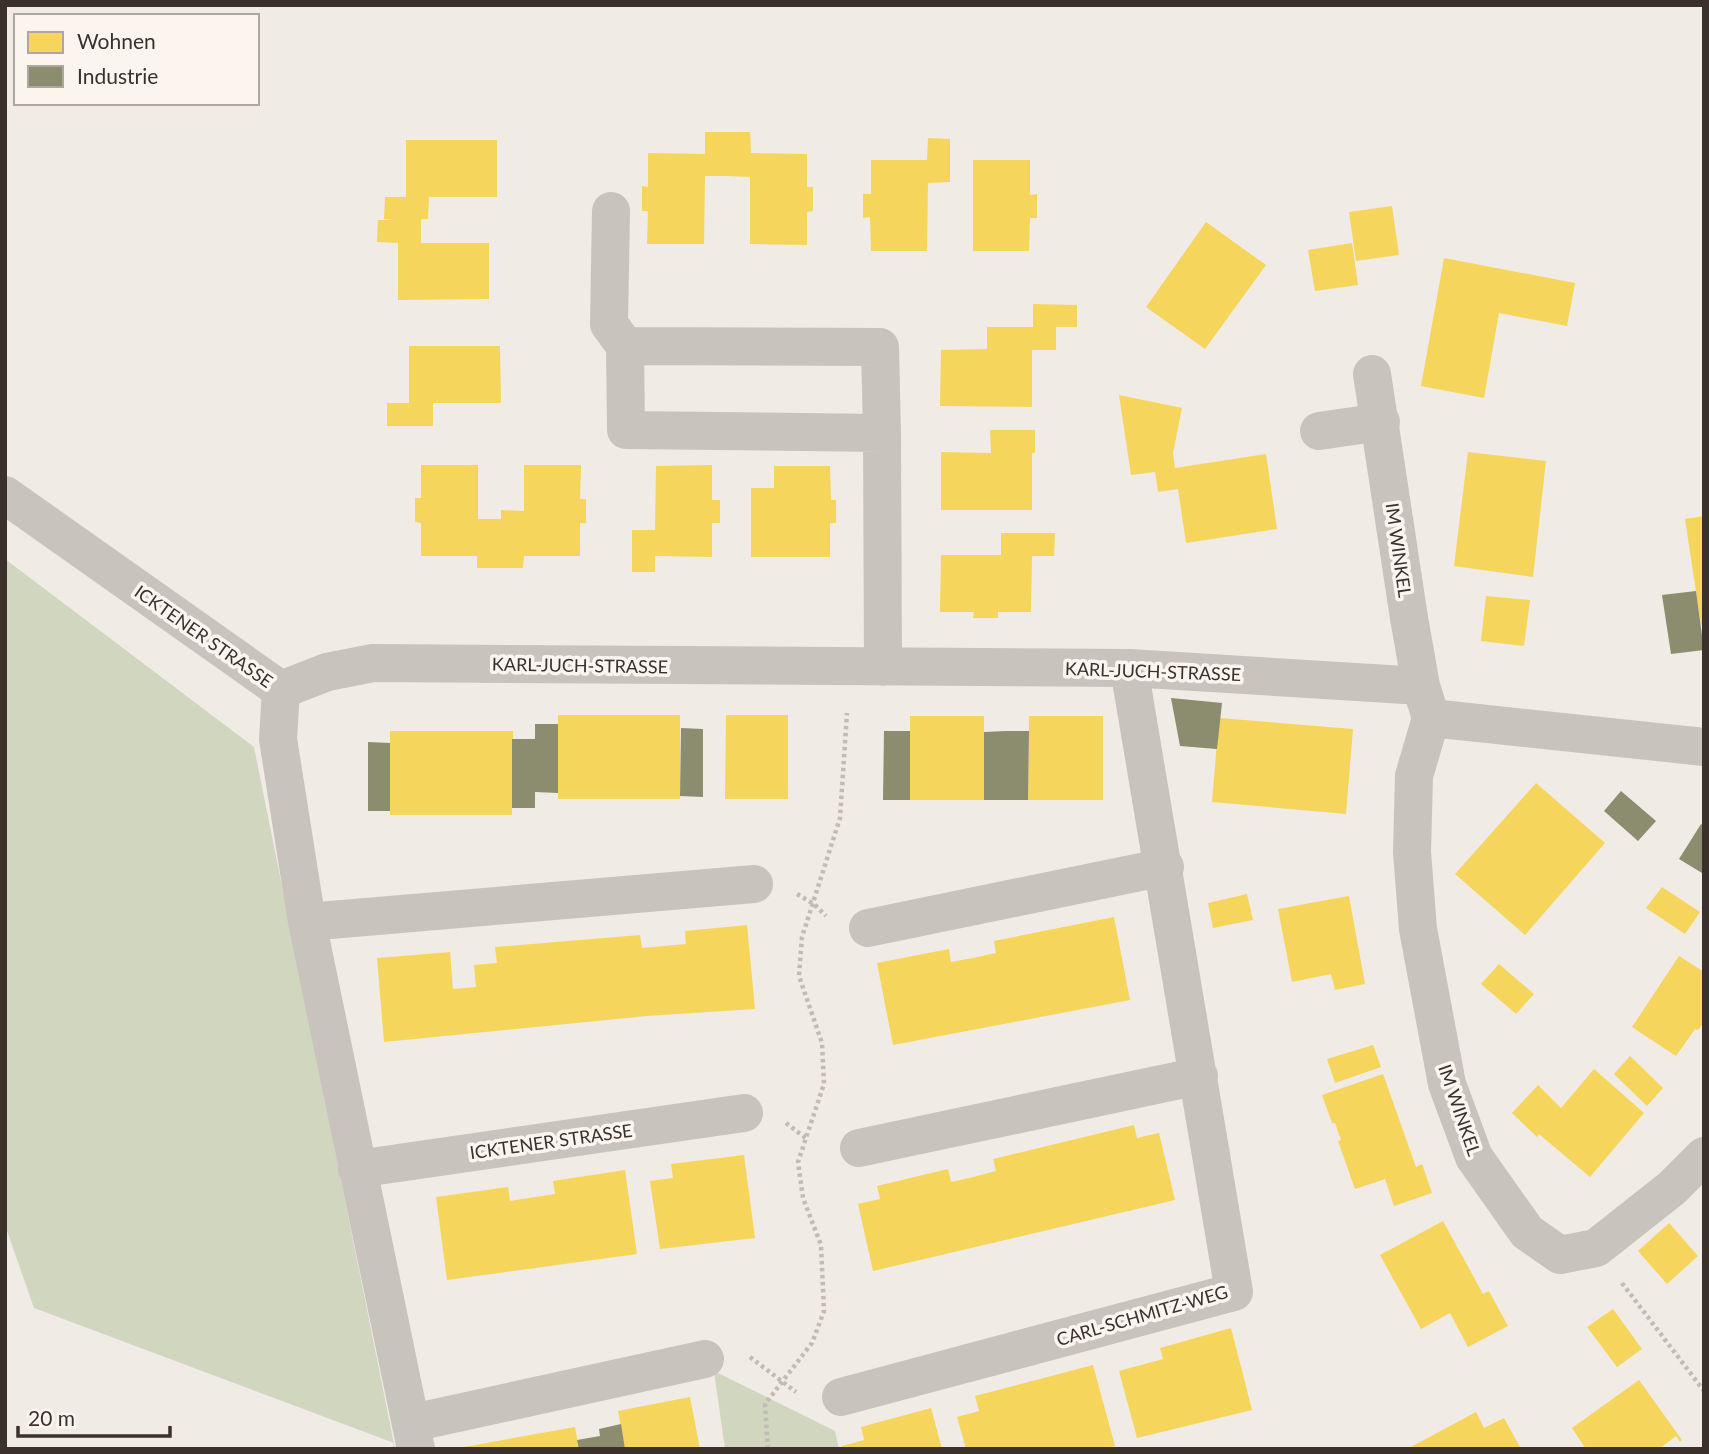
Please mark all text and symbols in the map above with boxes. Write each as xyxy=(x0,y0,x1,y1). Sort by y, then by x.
legend xyxy=(14,14,259,105)
text: Wohnen xyxy=(77,28,156,53)
text: Industrie xyxy=(77,63,158,88)
street label: IM WINKEL xyxy=(1381,501,1417,599)
street label: ICKTENER STRASSE xyxy=(131,580,277,692)
street label: KARL-JUCH-STRASSE xyxy=(492,652,668,678)
street label: KARL-JUCH-STRASSE xyxy=(1065,657,1241,685)
street label: IM WINKEL xyxy=(1434,1061,1486,1159)
street label: ICKTENER STRASSE xyxy=(468,1119,634,1163)
street label: CARL-SCHMITZ-WEG xyxy=(1054,1280,1230,1350)
scale bar xyxy=(18,1394,170,1438)
text: 20 m xyxy=(28,1405,75,1430)

